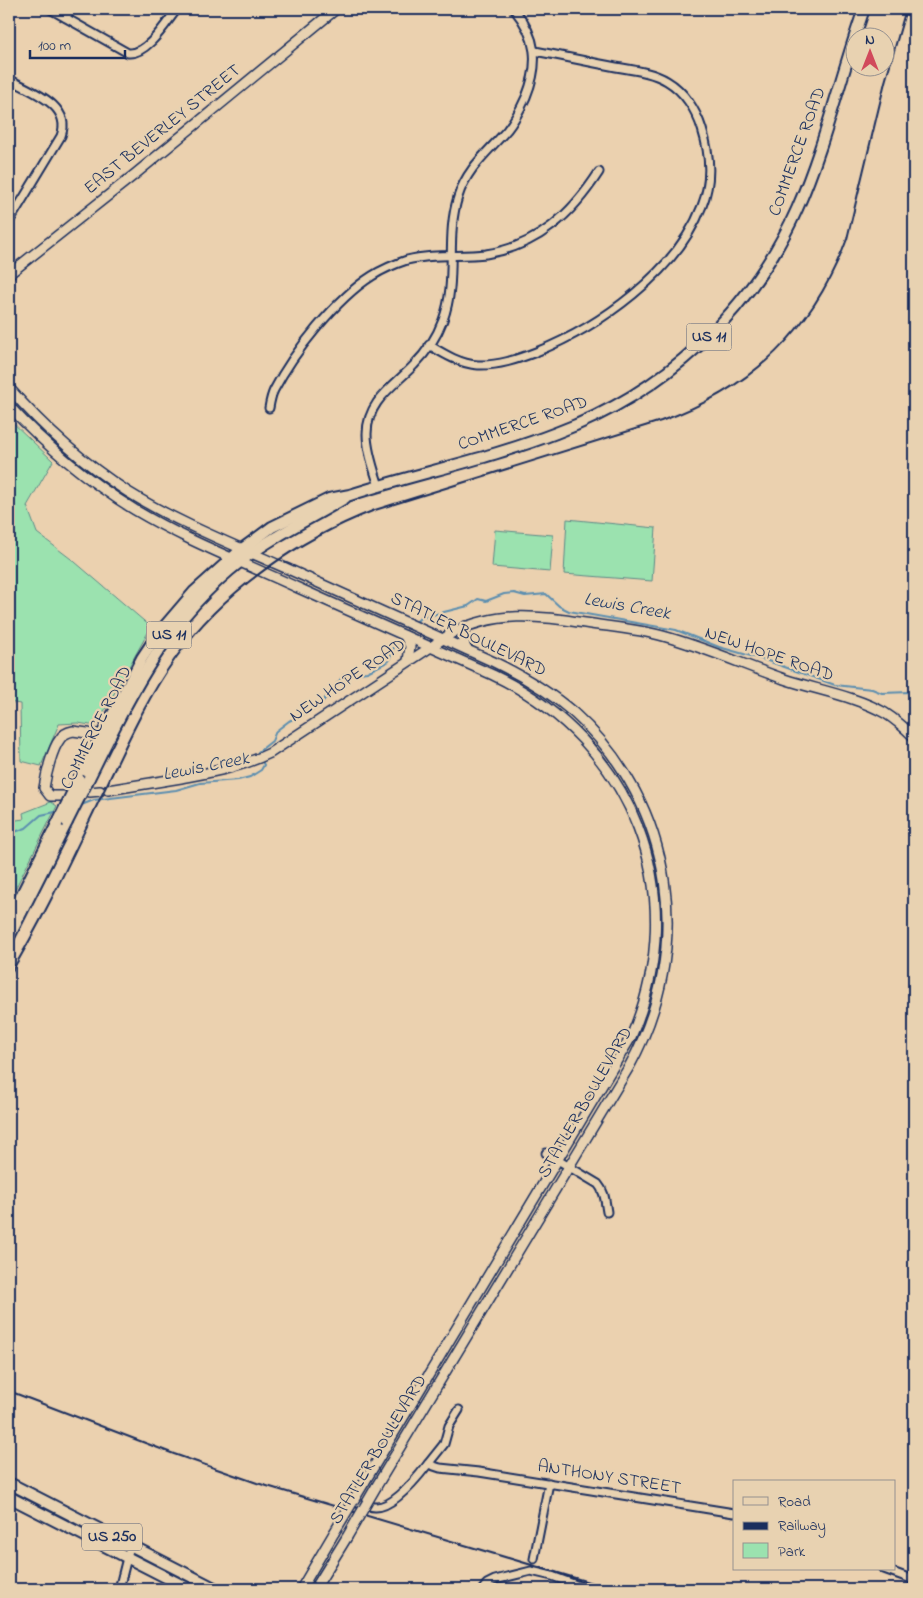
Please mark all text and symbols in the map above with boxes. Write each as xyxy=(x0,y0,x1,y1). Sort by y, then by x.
scale bar xyxy=(30,28,125,60)
north arrow xyxy=(846,28,896,78)
text: N xyxy=(865,30,875,51)
text: 100 m xyxy=(38,35,71,57)
street label: EAST BEVERLEY STREET xyxy=(79,59,247,201)
street label: COMMERCE ROAD xyxy=(763,84,833,220)
road number: US 11 xyxy=(686,324,732,351)
street label: COMMERCE ROAD xyxy=(455,390,591,458)
street label: STATLER BOULEVARD xyxy=(385,586,551,684)
water label: Lewis Creek xyxy=(582,586,673,628)
street label: NEW HOPE ROAD xyxy=(701,621,837,689)
road number: US 11 xyxy=(146,622,192,648)
street label: NEW HOPE ROAD xyxy=(285,633,411,729)
street label: COMMERCE ROAD xyxy=(55,662,139,794)
water label: Lewis Creek xyxy=(160,745,252,789)
street label: STATLER BOULEVARD xyxy=(532,1022,640,1184)
street label: STATLER BOULEVARD xyxy=(324,1370,434,1530)
street label: ANTHONY STREET xyxy=(536,1454,682,1502)
legend xyxy=(733,1480,896,1570)
text: Road xyxy=(778,1491,811,1513)
text: Railway xyxy=(778,1515,826,1538)
road number: US 250 xyxy=(82,1524,142,1550)
text: Park xyxy=(778,1541,806,1563)

